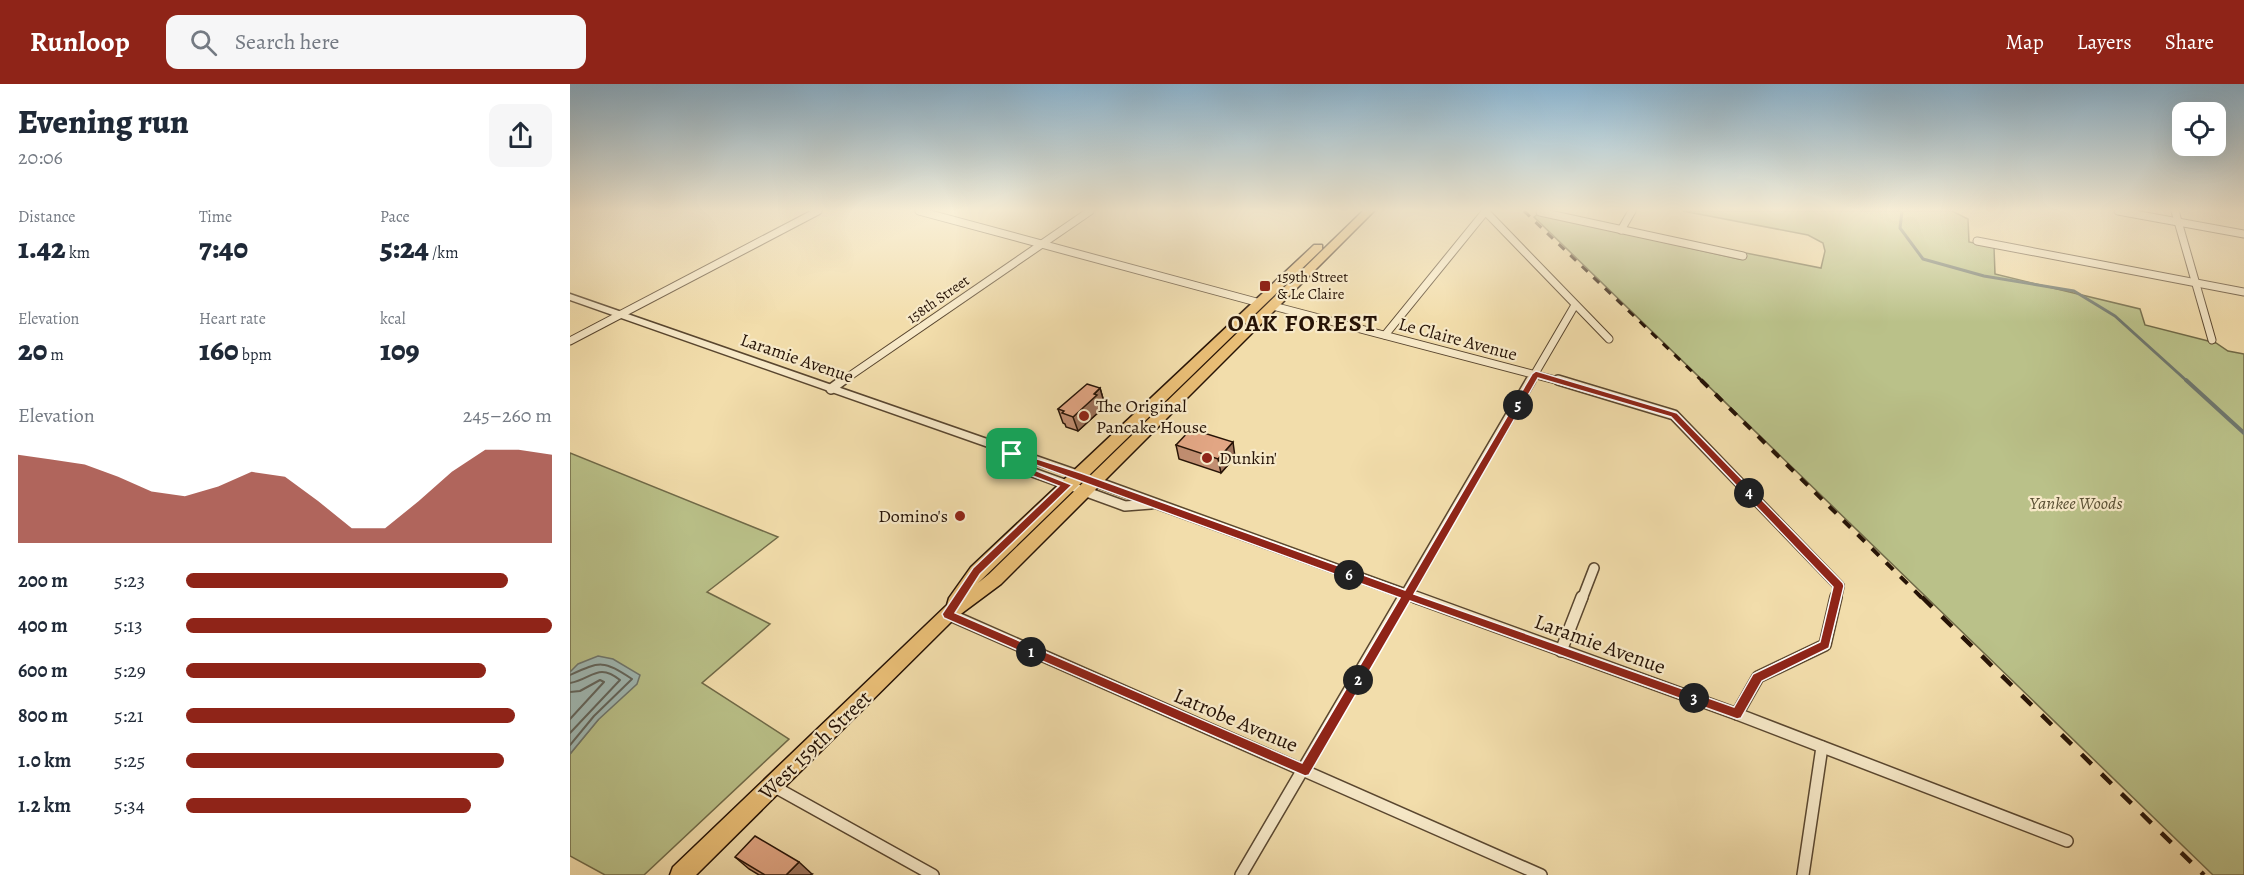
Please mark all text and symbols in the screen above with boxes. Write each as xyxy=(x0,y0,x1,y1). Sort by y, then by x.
search box xyxy=(166,15,586,69)
text: Runloop xyxy=(30,23,130,61)
icon: search xyxy=(187,26,220,59)
text: Search here xyxy=(235,27,339,57)
text: Map xyxy=(2005,28,2044,56)
text: Layers xyxy=(2077,28,2132,56)
text: Share xyxy=(2165,28,2214,56)
text: Evening run xyxy=(18,99,189,144)
map controls xyxy=(2172,102,2226,156)
button: locate xyxy=(2172,102,2226,156)
button: share xyxy=(489,104,552,167)
text: 20:06 xyxy=(18,144,63,171)
text: Distance xyxy=(18,206,75,228)
text: Time xyxy=(199,206,232,228)
text: Pace xyxy=(380,206,410,228)
text: 1.42 xyxy=(18,228,66,268)
text: 7:40 xyxy=(199,228,248,268)
text: 5:24 xyxy=(380,228,429,268)
text: km xyxy=(66,242,90,264)
text: /km xyxy=(429,242,459,264)
place label: 159th Street & Le Claire xyxy=(1277,267,1348,304)
street label: 158th Street xyxy=(903,270,973,328)
marker: 159th Street & Le Claire xyxy=(1258,279,1272,293)
district label: OAK FOREST xyxy=(1228,307,1378,339)
text: Elevation xyxy=(18,308,79,330)
text: Heart rate xyxy=(199,308,266,330)
text: kcal xyxy=(380,308,406,330)
street label: Le Claire Avenue xyxy=(1396,312,1520,366)
street label: Laramie Avenue xyxy=(737,327,857,389)
text: 20 xyxy=(18,330,47,370)
text: 160 xyxy=(199,330,239,370)
text: 109 xyxy=(380,330,420,370)
text: m xyxy=(47,344,64,366)
text: bpm xyxy=(239,344,272,366)
pin: 5 xyxy=(1503,390,1533,420)
place label: The Original Pancake House xyxy=(1096,394,1207,439)
text: 5 xyxy=(1515,394,1521,416)
text: Elevation xyxy=(18,402,95,429)
text: 245–260 m xyxy=(463,402,552,429)
marker: The Original Pancake House xyxy=(1077,409,1091,423)
pin xyxy=(986,428,1037,479)
icon: arrive xyxy=(995,437,1028,470)
place label: Dunkin' xyxy=(1219,446,1277,470)
marker: Dunkin' xyxy=(1200,451,1214,465)
pin: 4 xyxy=(1734,478,1764,508)
text: 4 xyxy=(1745,482,1753,504)
park label: Yankee Woods xyxy=(2029,491,2123,515)
place label: Domino's xyxy=(878,504,948,528)
marker: Domino's xyxy=(953,509,967,523)
pin: 6 xyxy=(1334,560,1364,590)
text: 6 xyxy=(1345,564,1353,586)
text: 200 m xyxy=(18,567,68,594)
text: 5:23 xyxy=(114,567,145,594)
street label: Laramie Avenue xyxy=(1531,607,1669,681)
text: 400 m xyxy=(18,612,68,639)
text: 5:13 xyxy=(114,612,143,639)
pin: 1 xyxy=(1016,637,1046,667)
text: 1 xyxy=(1028,641,1034,663)
text: 600 m xyxy=(18,657,68,684)
text: 5:29 xyxy=(114,657,146,684)
pin: 2 xyxy=(1343,665,1373,695)
text: 2 xyxy=(1354,669,1362,691)
street label: Latrobe Avenue xyxy=(1170,681,1302,759)
pin: 3 xyxy=(1679,683,1709,713)
street label: West 159th Street xyxy=(752,684,878,807)
text: 3 xyxy=(1691,687,1697,709)
text: 800 m xyxy=(18,702,68,729)
text: 5:21 xyxy=(114,702,144,729)
text: 1.0 km xyxy=(18,747,71,774)
text: 5:25 xyxy=(114,747,145,774)
text: 1.2 km xyxy=(18,792,71,819)
text: 5:34 xyxy=(114,792,145,819)

